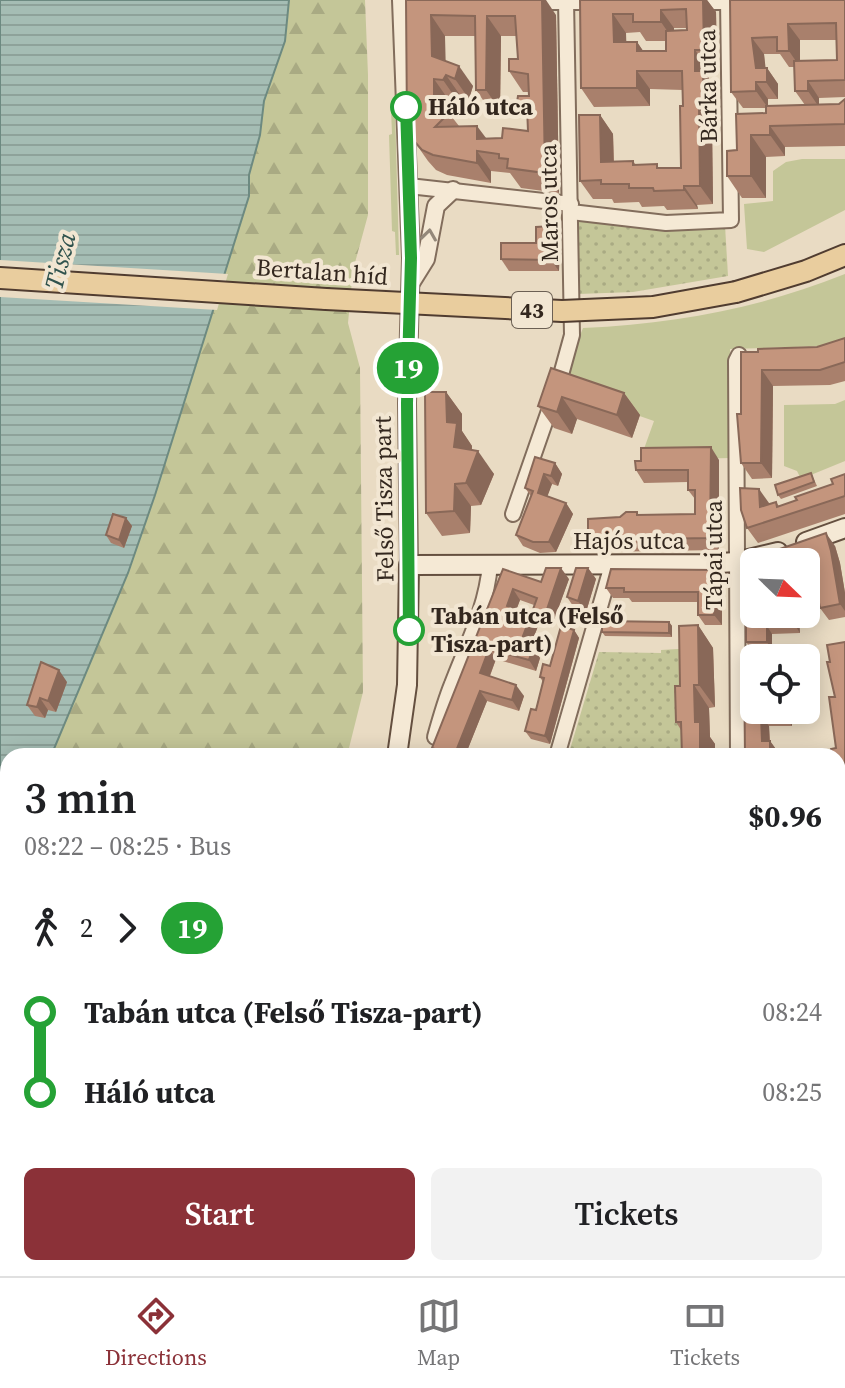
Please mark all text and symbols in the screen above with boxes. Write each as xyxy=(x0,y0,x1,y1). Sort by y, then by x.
street label: Bárka utca xyxy=(690,28,725,143)
place label: Háló utca xyxy=(428,90,533,123)
marker: Háló utca xyxy=(391,92,421,122)
street label: Maros utca xyxy=(531,143,566,262)
water label: Tisza xyxy=(36,228,85,293)
one-way arrow xyxy=(421,228,438,241)
street label: Bertalan híd xyxy=(255,250,390,293)
road number: 43 xyxy=(512,292,552,328)
line badge: 19 xyxy=(372,342,444,394)
text: 19 xyxy=(393,349,423,387)
street label: Felső Tisza part xyxy=(366,416,401,582)
street label: Tápai utca xyxy=(697,499,730,610)
street label: Hajós utca xyxy=(573,524,686,557)
north arrow xyxy=(740,548,820,628)
map controls xyxy=(740,548,820,724)
place label: Tabán utca (Felső Tisza-part) xyxy=(431,599,624,660)
marker: Tabán utca (Felső Tisza-part) xyxy=(394,615,424,645)
button: locate xyxy=(740,644,820,724)
text: 3 min xyxy=(24,767,137,828)
text: $0.96 xyxy=(748,796,822,837)
text: 08:22 – 08:25 · Bus xyxy=(24,828,231,864)
icon: walk xyxy=(24,906,68,950)
icon: forward xyxy=(105,906,149,950)
text: 19 xyxy=(177,909,207,947)
text: 2 xyxy=(80,910,93,946)
text: Tabán utca (Felső Tisza-part) xyxy=(84,992,483,1033)
text: 08:24 xyxy=(762,994,822,1030)
text: Háló utca xyxy=(84,1072,215,1113)
text: 08:25 xyxy=(762,1074,822,1110)
button: Start xyxy=(24,1168,415,1260)
button: Tickets xyxy=(431,1168,822,1260)
tab: Directions xyxy=(105,1294,207,1372)
tab: Map xyxy=(417,1294,461,1372)
tab: Tickets xyxy=(670,1294,740,1372)

